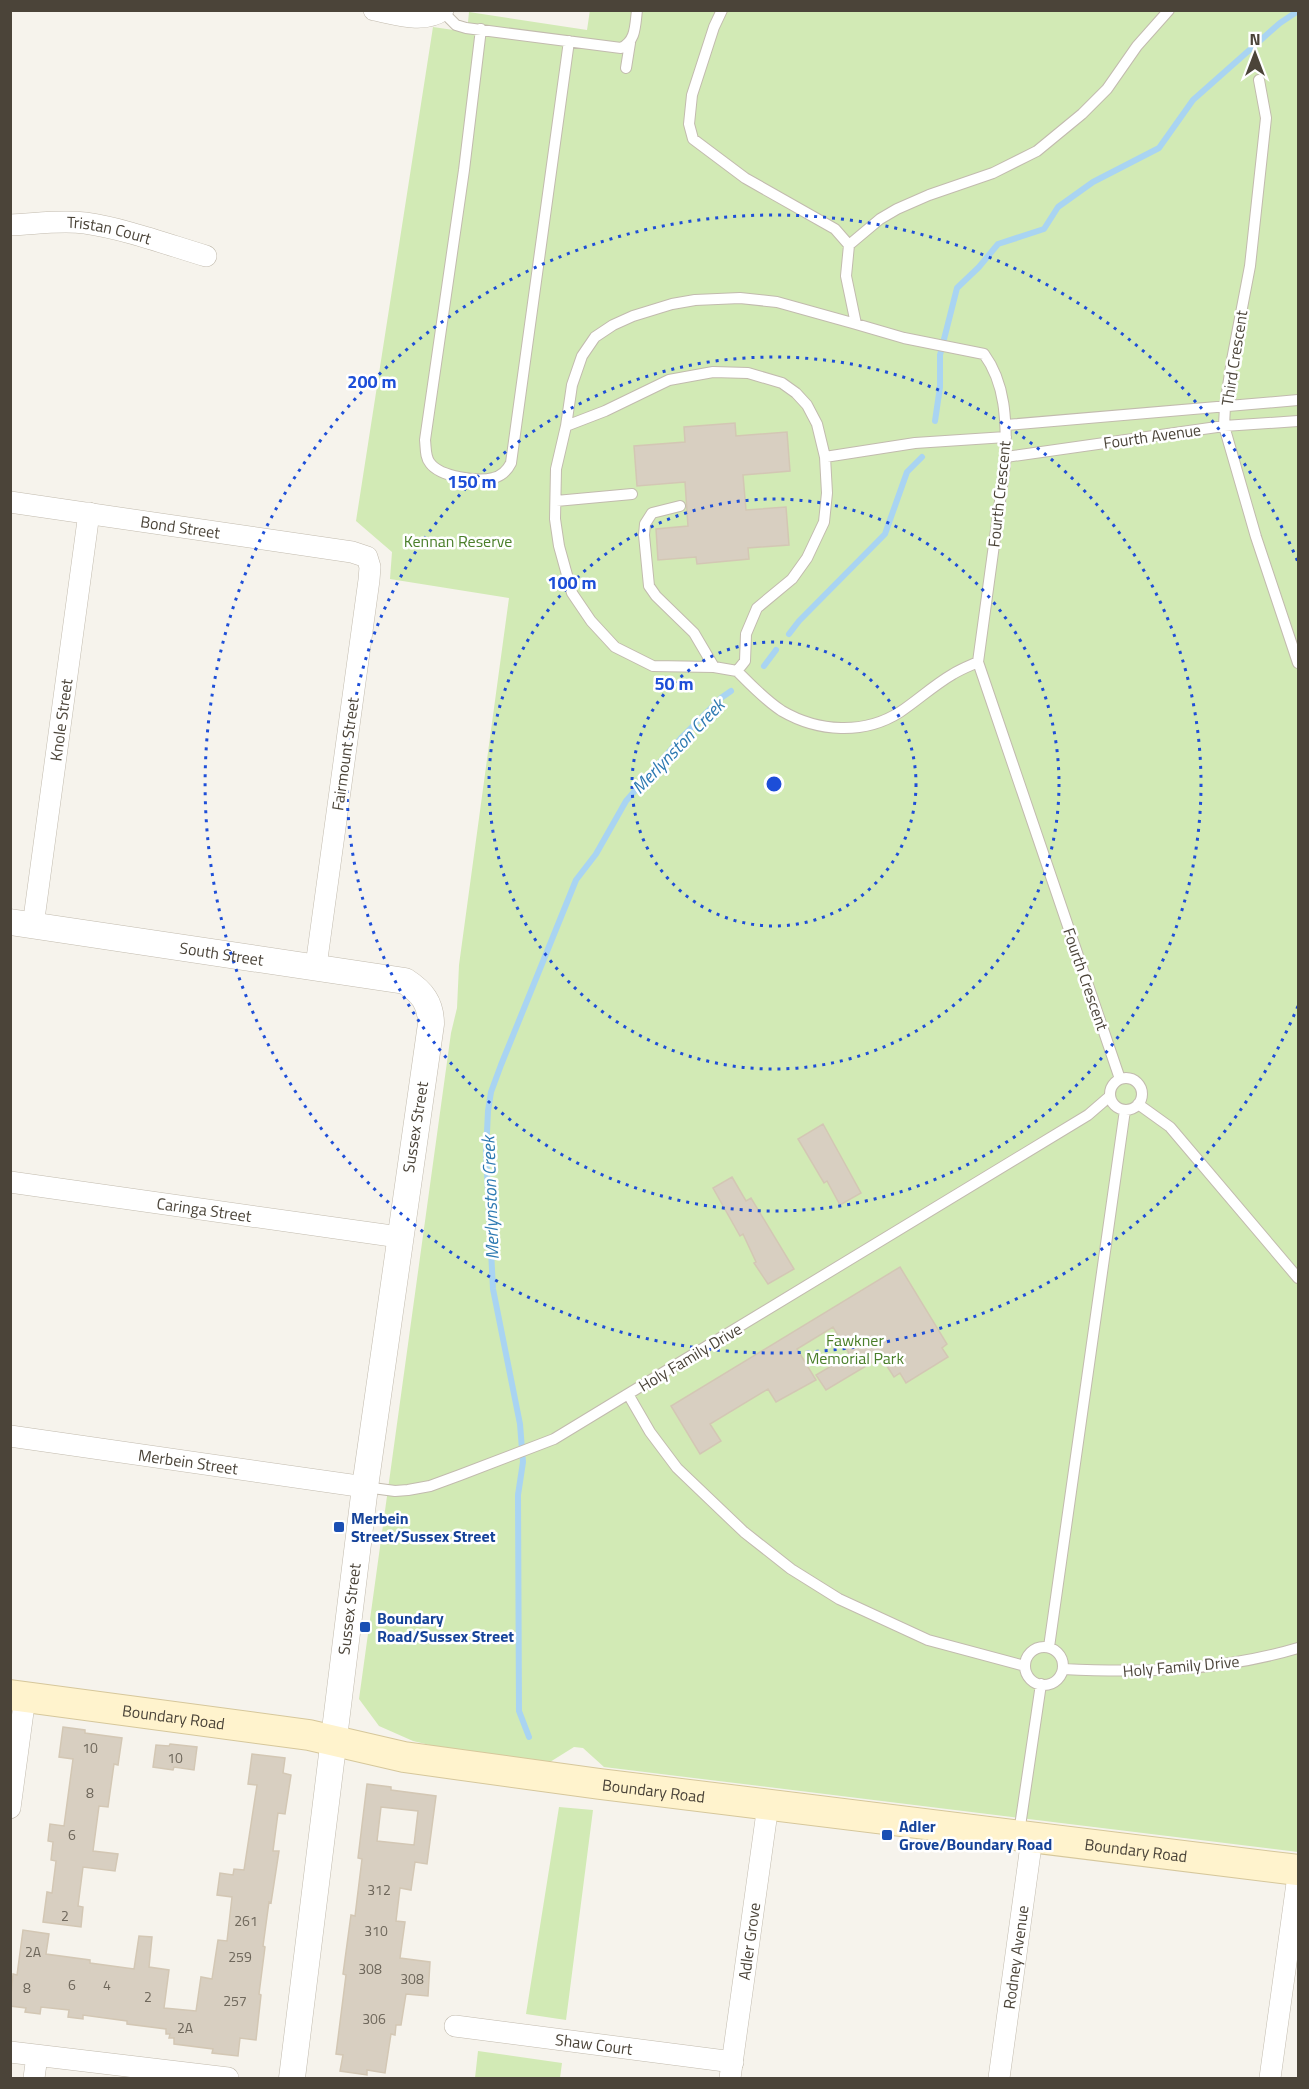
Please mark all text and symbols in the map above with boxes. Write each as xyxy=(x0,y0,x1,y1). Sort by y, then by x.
north arrow xyxy=(1225,24,1285,84)
text: N xyxy=(1249,27,1261,51)
street label: Tristan Court xyxy=(66,210,155,250)
street label: Third Crescent xyxy=(1215,308,1253,408)
text: 200 m xyxy=(347,368,397,395)
street label: Fourth Avenue xyxy=(1102,417,1202,455)
street label: Fourth Crescent xyxy=(981,439,1017,548)
text: 150 m xyxy=(447,468,497,495)
street label: Bond Street xyxy=(139,509,222,545)
park label: Kennan Reserve xyxy=(404,529,512,553)
text: 100 m xyxy=(547,569,597,596)
text: 50 m xyxy=(654,670,694,697)
street label: Knole Street xyxy=(43,677,78,762)
water label: Merlynston Creek xyxy=(625,691,732,800)
street label: Fairmount Street xyxy=(325,695,365,812)
centre of rings xyxy=(764,774,784,794)
street label: Fourth Crescent xyxy=(1057,925,1115,1034)
street label: South Street xyxy=(178,935,266,972)
street label: Sussex Street xyxy=(396,1079,434,1174)
water label: Merlynston Creek xyxy=(474,1134,506,1260)
street label: Caringa Street xyxy=(155,1191,253,1228)
street label: Holy Family Drive xyxy=(634,1317,746,1397)
park label: Fawkner Memorial Park xyxy=(806,1328,904,1370)
street label: Merbein Street xyxy=(137,1443,240,1481)
place label: Merbein Street/Sussex Street xyxy=(351,1506,496,1548)
marker: Merbein Street/Sussex Street xyxy=(332,1520,346,1534)
street label: Sussex Street xyxy=(331,1561,367,1656)
place label: Boundary Road/Sussex Street xyxy=(377,1606,514,1648)
marker: Boundary Road/Sussex Street xyxy=(358,1620,372,1634)
street label: Holy Family Drive xyxy=(1122,1649,1240,1683)
street label: Boundary Road xyxy=(121,1698,226,1736)
house number: 10 xyxy=(82,1737,98,1758)
house number: 10 xyxy=(167,1747,183,1768)
street label: Boundary Road xyxy=(601,1772,706,1809)
house number: 8 xyxy=(86,1782,94,1803)
place label: Adler Grove/Boundary Road xyxy=(899,1814,1052,1856)
house number: 6 xyxy=(68,1824,76,1845)
marker: Adler Grove/Boundary Road xyxy=(880,1828,894,1842)
street label: Boundary Road xyxy=(1083,1832,1189,1868)
house number: 312 xyxy=(367,1879,391,1900)
street label: Adler Grove xyxy=(732,1901,766,1982)
street label: Rodney Avenue xyxy=(997,1904,1035,2011)
house number: 2 xyxy=(61,1905,69,1926)
house number: 261 xyxy=(234,1910,258,1931)
house number: 310 xyxy=(364,1920,388,1941)
house number: 2A xyxy=(25,1941,42,1962)
house number: 259 xyxy=(228,1946,252,1967)
house number: 308 xyxy=(358,1958,382,1979)
house number: 308 xyxy=(400,1968,424,1989)
house number: 6 xyxy=(68,1974,76,1995)
house number: 4 xyxy=(103,1974,111,1995)
house number: 8 xyxy=(23,1977,31,1998)
house number: 2 xyxy=(144,1986,152,2007)
house number: 257 xyxy=(223,1990,247,2011)
house number: 306 xyxy=(362,2008,386,2029)
house number: 2A xyxy=(177,2017,194,2038)
street label: Shaw Court xyxy=(554,2027,634,2061)

